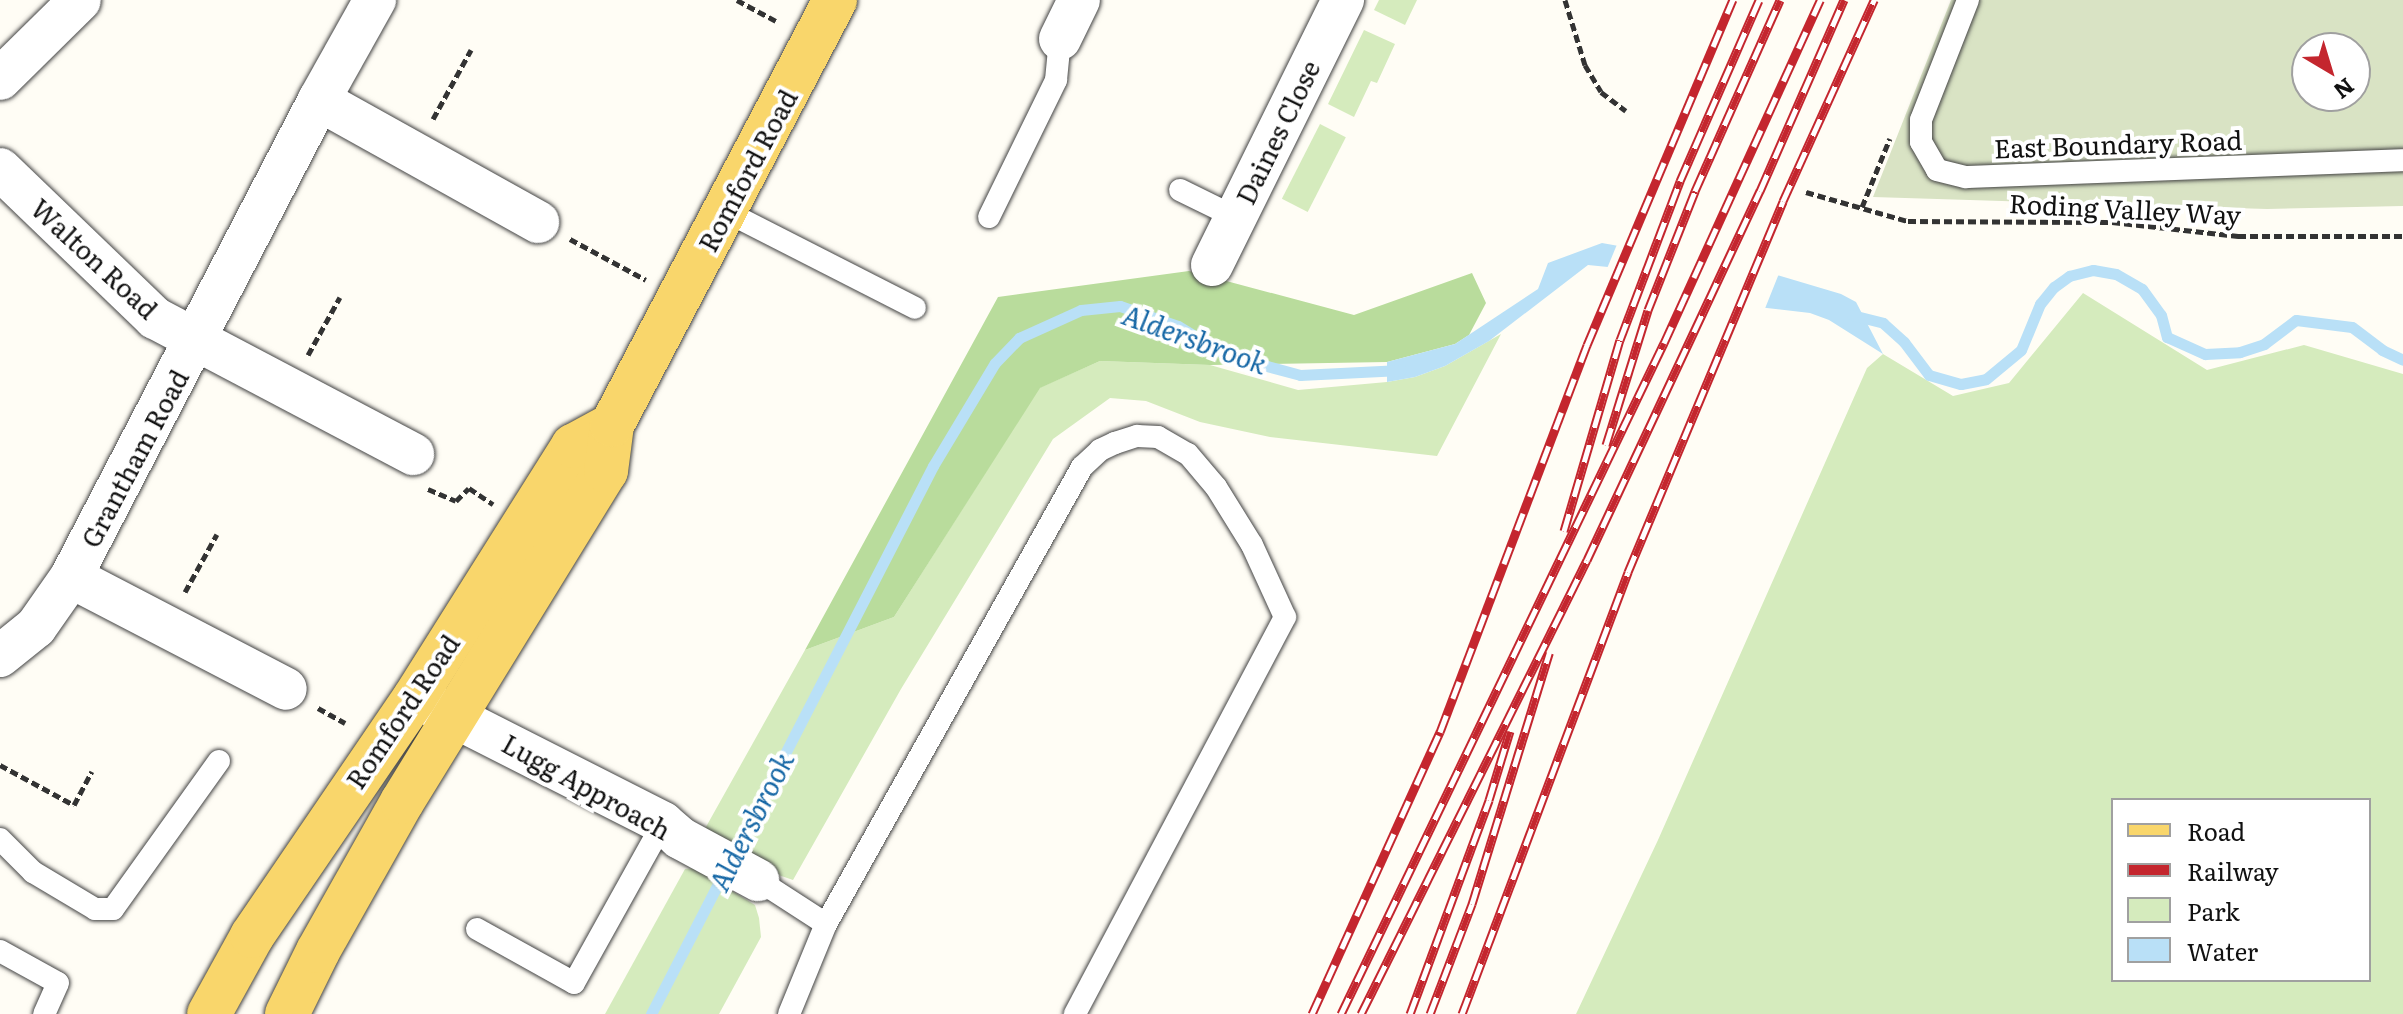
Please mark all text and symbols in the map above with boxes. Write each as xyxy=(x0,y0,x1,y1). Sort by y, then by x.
north arrow xyxy=(2291,32,2371,112)
street label: Daines Close xyxy=(1229,55,1325,209)
text: N xyxy=(2327,71,2362,108)
street label: Romford Road xyxy=(691,84,803,256)
street label: East Boundary Road xyxy=(1993,123,2243,163)
street label: Roding Valley Way xyxy=(2008,186,2242,230)
street label: Walton Road xyxy=(25,192,165,324)
water label: Aldersbrook xyxy=(1118,296,1272,380)
street label: Grantham Road xyxy=(74,364,194,552)
street label: Romford Road xyxy=(339,628,465,794)
street label: Lugg Approach xyxy=(497,727,677,845)
water label: Aldersbrook xyxy=(701,746,799,896)
legend xyxy=(2111,798,2371,982)
text: Road xyxy=(2187,813,2245,848)
text: Railway xyxy=(2187,853,2279,888)
text: Park xyxy=(2187,893,2240,928)
text: Water xyxy=(2187,933,2258,968)

